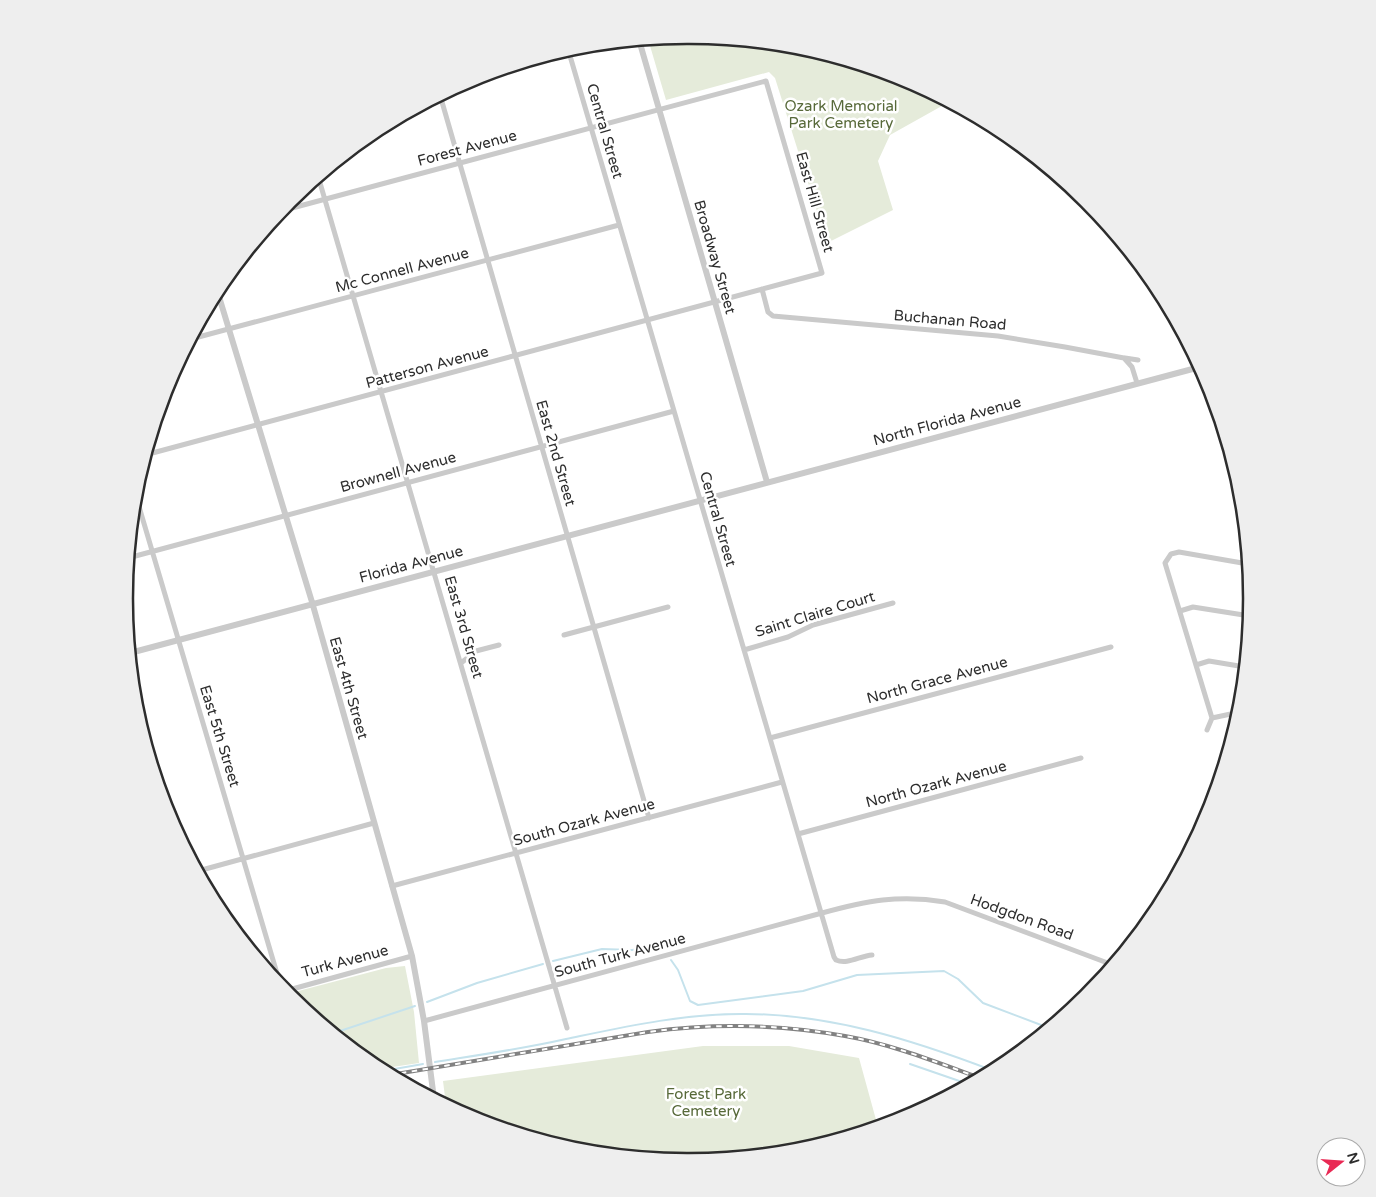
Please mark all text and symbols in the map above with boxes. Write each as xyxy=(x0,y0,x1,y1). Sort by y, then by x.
street label: Central Street xyxy=(583,81,627,181)
park label: Ozark Memorial Park Cemetery xyxy=(784,97,898,132)
street label: Forest Avenue xyxy=(415,126,519,170)
street label: East Hill Street xyxy=(792,150,838,255)
street label: Broadway Street xyxy=(690,198,740,316)
street label: Mc Connell Avenue xyxy=(333,244,471,296)
street label: Buchanan Road xyxy=(893,306,1007,334)
street label: Patterson Avenue xyxy=(364,342,490,392)
street label: North Florida Avenue xyxy=(871,393,1023,449)
street label: East 2nd Street xyxy=(532,398,580,508)
street label: Brownell Avenue xyxy=(338,448,458,496)
street label: Central Street xyxy=(696,469,740,569)
street label: Florida Avenue xyxy=(357,541,465,587)
street label: East 3rd Street xyxy=(441,574,487,681)
street label: Saint Claire Court xyxy=(753,587,877,641)
street label: East 4th Street xyxy=(326,635,372,742)
street label: North Grace Avenue xyxy=(865,653,1009,707)
street label: East 5th Street xyxy=(196,683,244,789)
street label: North Ozark Avenue xyxy=(864,757,1008,811)
street label: South Ozark Avenue xyxy=(511,794,657,850)
street label: Hodgdon Road xyxy=(968,890,1076,944)
street label: South Turk Avenue xyxy=(552,929,688,981)
street label: Turk Avenue xyxy=(300,941,390,981)
park label: Forest Park Cemetery xyxy=(666,1085,746,1120)
north arrow xyxy=(1316,1137,1366,1187)
text: N xyxy=(1343,1150,1363,1166)

